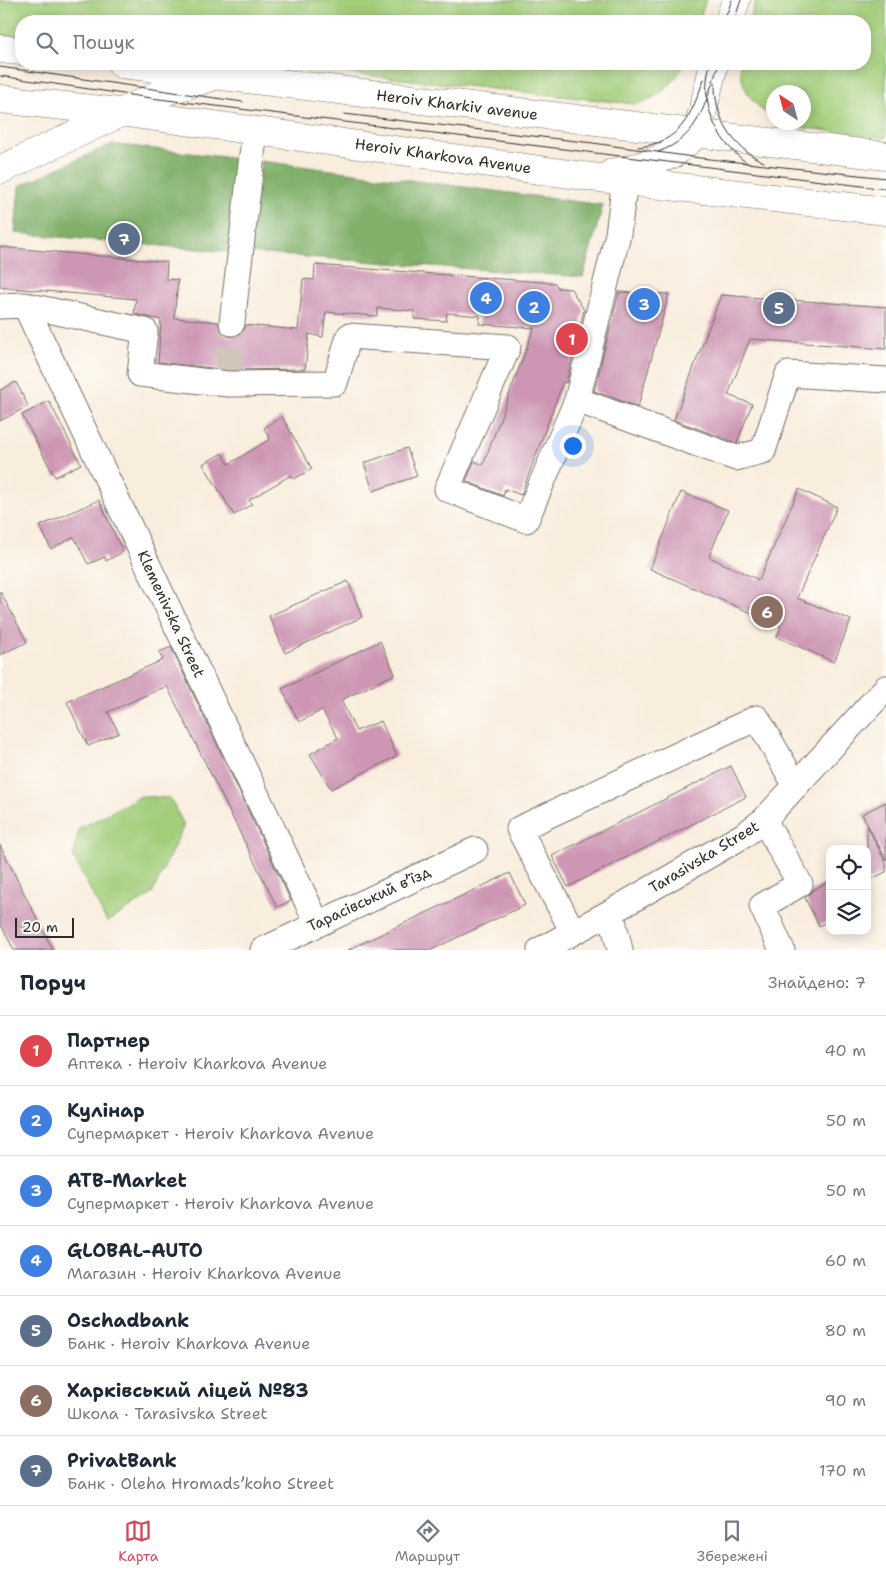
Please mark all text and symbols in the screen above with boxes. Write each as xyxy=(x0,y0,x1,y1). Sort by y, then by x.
search box xyxy=(15,15,871,70)
icon: search xyxy=(33,29,61,57)
text: Пошук xyxy=(73,30,135,55)
street label: Heroiv Kharkiv avenue xyxy=(375,85,539,125)
north arrow xyxy=(766,85,811,130)
street label: Heroiv Kharkova Avenue xyxy=(354,134,532,178)
pin: 7 xyxy=(108,220,140,258)
pin: 4 xyxy=(470,279,502,317)
pin: 3 xyxy=(628,285,660,323)
pin: 2 xyxy=(518,288,550,326)
pin: 5 xyxy=(763,289,795,327)
pin: 1 xyxy=(556,320,588,358)
your location xyxy=(560,433,586,459)
street label: Klemenivska Street xyxy=(133,547,209,681)
pin: 6 xyxy=(751,593,783,631)
street label: Tarasivska Street xyxy=(645,816,763,898)
map controls xyxy=(826,845,871,935)
button: locate xyxy=(826,845,871,890)
street label: Тарасівський в’їзд xyxy=(304,861,434,936)
button: layers xyxy=(826,890,871,935)
scale bar xyxy=(15,915,74,938)
text: 20 m xyxy=(22,918,58,936)
text: Поруч xyxy=(20,969,86,997)
text: Знайдено: 7 xyxy=(768,972,866,993)
text: Партнер xyxy=(67,1028,150,1053)
text: 1 xyxy=(32,1040,40,1061)
text: 40 m xyxy=(824,1040,866,1061)
text: Аптека · Heroiv Kharkova Avenue xyxy=(67,1053,327,1074)
text: Кулінар xyxy=(67,1098,145,1123)
text: 2 xyxy=(30,1110,42,1131)
text: 50 m xyxy=(826,1110,866,1131)
text: Супермаркет · Heroiv Kharkova Avenue xyxy=(67,1123,374,1144)
text: ATB-Market xyxy=(67,1168,187,1193)
text: 3 xyxy=(30,1180,42,1201)
text: 50 m xyxy=(826,1180,866,1201)
text: Супермаркет · Heroiv Kharkova Avenue xyxy=(67,1193,374,1214)
text: GLOBAL-AUTO xyxy=(67,1238,203,1263)
text: 4 xyxy=(30,1250,42,1271)
text: 60 m xyxy=(825,1250,866,1271)
text: Магазин · Heroiv Kharkova Avenue xyxy=(67,1263,342,1284)
text: Oschadbank xyxy=(67,1308,189,1333)
text: 5 xyxy=(31,1320,41,1341)
text: 80 m xyxy=(825,1320,866,1341)
text: Банк · Heroiv Kharkova Avenue xyxy=(67,1333,310,1354)
text: Харківський ліцей №83 xyxy=(67,1378,309,1403)
text: 6 xyxy=(30,1390,42,1411)
text: 90 m xyxy=(825,1390,866,1411)
text: Школа · Tarasivska Street xyxy=(67,1403,268,1424)
text: PrivatBank xyxy=(67,1448,177,1473)
text: 7 xyxy=(30,1460,42,1481)
text: 170 m xyxy=(819,1460,866,1481)
text: Банк · Oleha Hromadsʹkoho Street xyxy=(67,1473,334,1494)
tab: Карта xyxy=(118,1517,158,1565)
tab: Маршрут xyxy=(395,1517,460,1565)
tab: Збережені xyxy=(697,1517,768,1565)

